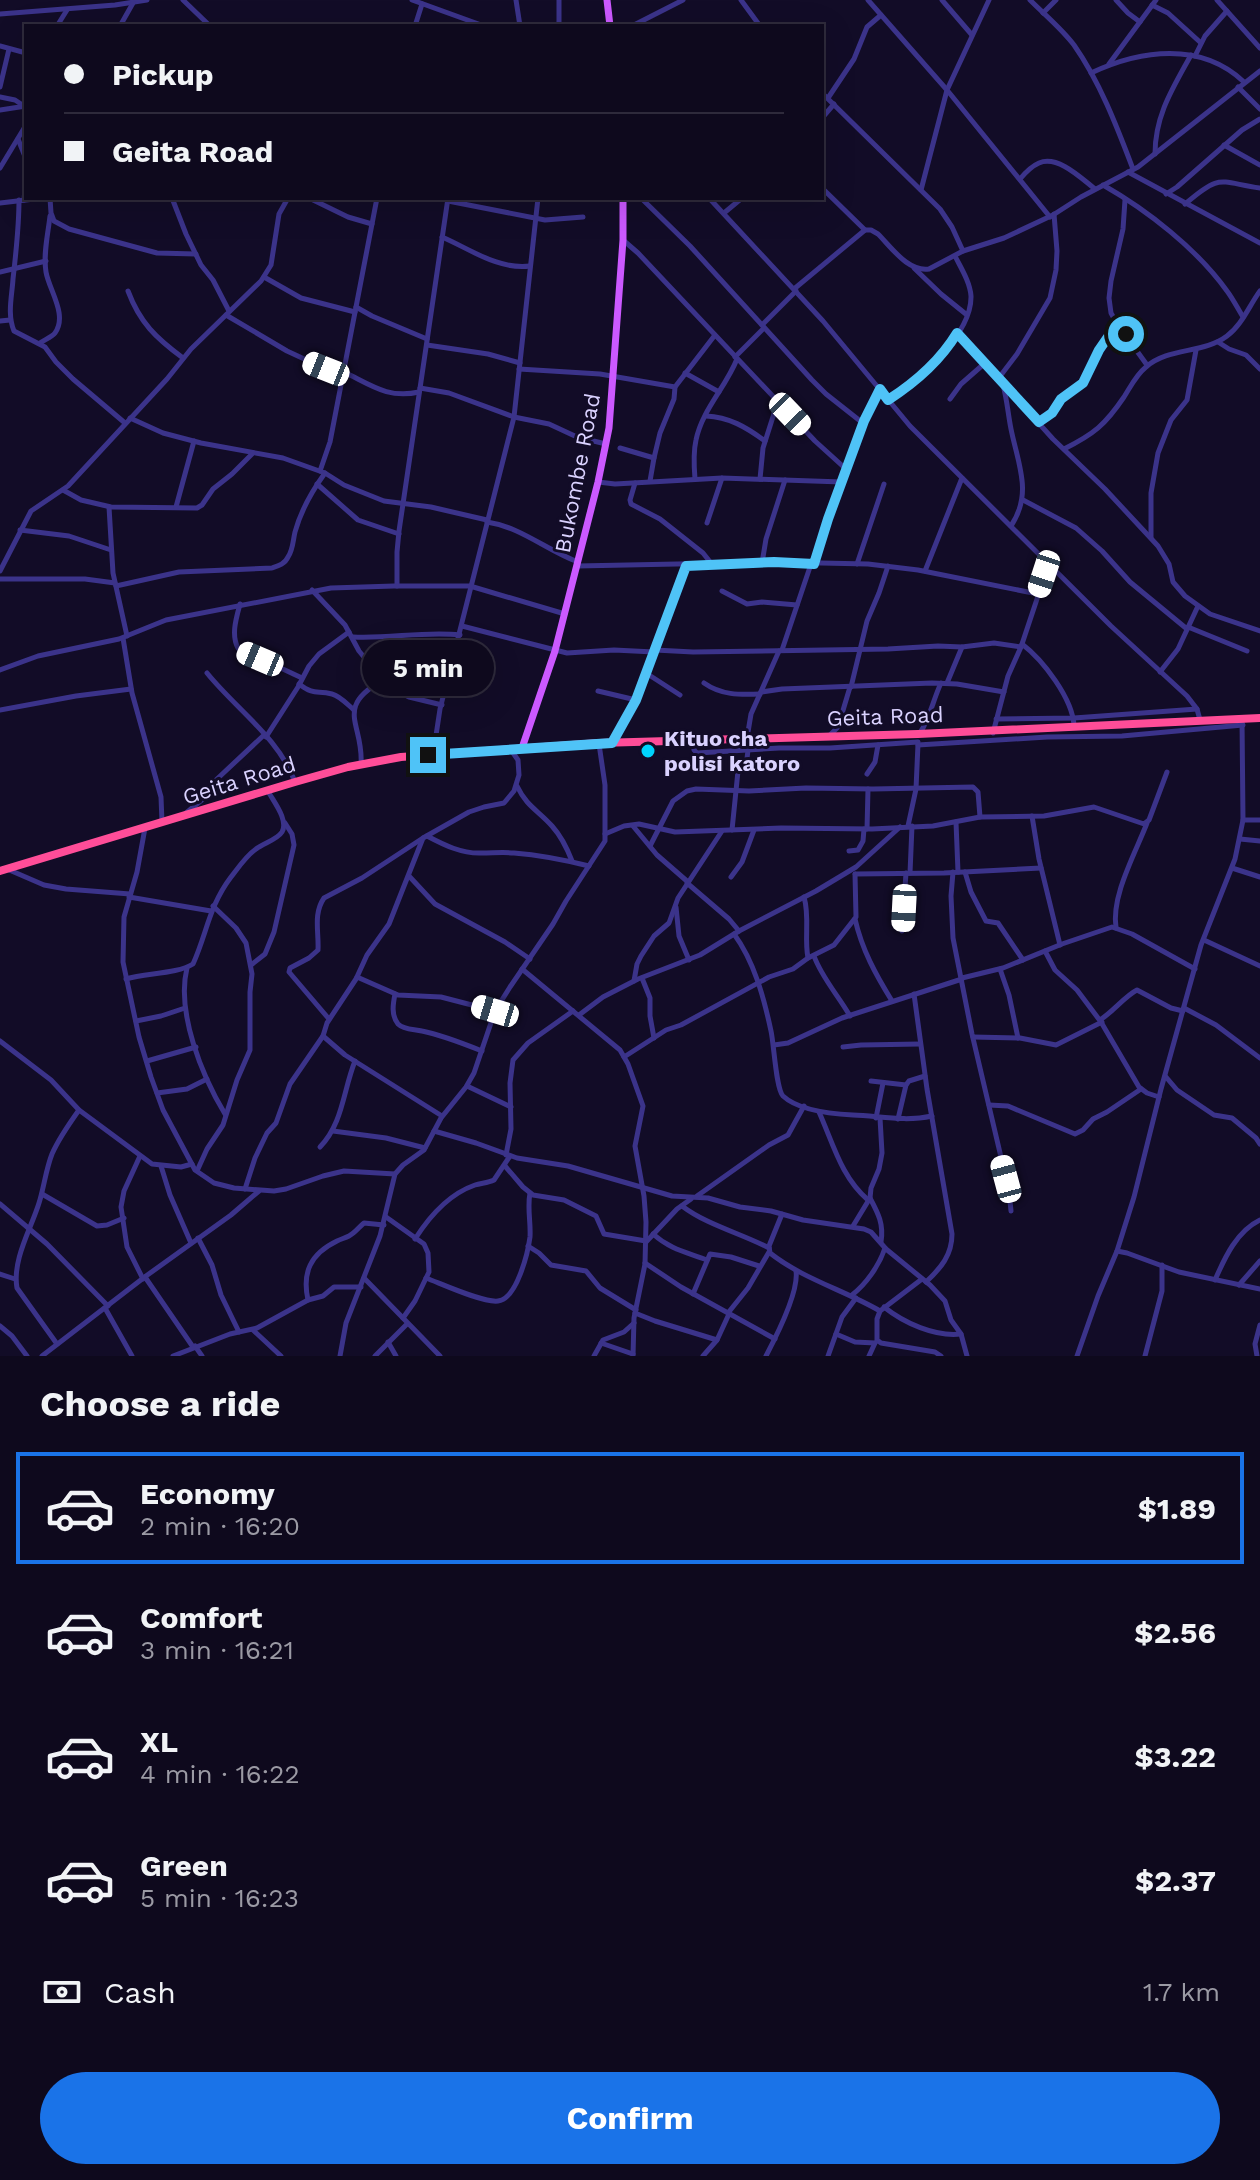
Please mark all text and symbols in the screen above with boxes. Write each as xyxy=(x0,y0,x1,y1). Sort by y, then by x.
text: Pickup xyxy=(112,57,214,92)
text: Geita Road xyxy=(112,134,273,169)
route start xyxy=(1108,316,1144,352)
car xyxy=(299,349,353,389)
car xyxy=(765,388,815,440)
street label: Bukombe Road xyxy=(550,391,605,555)
car xyxy=(1025,547,1063,601)
car xyxy=(233,639,287,679)
callout: 5 min xyxy=(362,639,494,695)
text: 5 min xyxy=(393,653,463,683)
street label: Geita Road xyxy=(826,702,944,731)
place label: Kituo cha polisi katoro xyxy=(664,726,800,776)
route end xyxy=(410,737,446,773)
marker: Kituo cha polisi katoro xyxy=(639,742,657,760)
street label: Geita Road xyxy=(180,751,299,810)
car xyxy=(891,883,917,933)
car xyxy=(469,993,521,1029)
car xyxy=(988,1153,1024,1205)
text: Choose a ride xyxy=(40,1383,280,1425)
icon: car xyxy=(44,1472,116,1544)
text: Economy xyxy=(140,1476,275,1511)
text: $1.89 xyxy=(1138,1491,1216,1526)
text: 2 min · 16:20 xyxy=(140,1511,300,1541)
icon: car xyxy=(44,1596,116,1668)
text: Comfort xyxy=(140,1600,262,1635)
text: $2.56 xyxy=(1134,1615,1216,1650)
text: 3 min · 16:21 xyxy=(140,1635,294,1665)
icon: car xyxy=(44,1720,116,1792)
text: XL xyxy=(140,1724,178,1759)
text: $3.22 xyxy=(1135,1739,1216,1774)
text: 4 min · 16:22 xyxy=(140,1759,300,1789)
icon: car xyxy=(44,1844,116,1916)
text: Green xyxy=(140,1848,228,1883)
text: $2.37 xyxy=(1135,1863,1216,1898)
text: 5 min · 16:23 xyxy=(140,1883,299,1913)
icon: cash xyxy=(40,1970,84,2014)
text: Cash xyxy=(104,1975,176,2010)
text: 1.7 km xyxy=(1143,1977,1220,2007)
button: Confirm xyxy=(40,2072,1220,2164)

